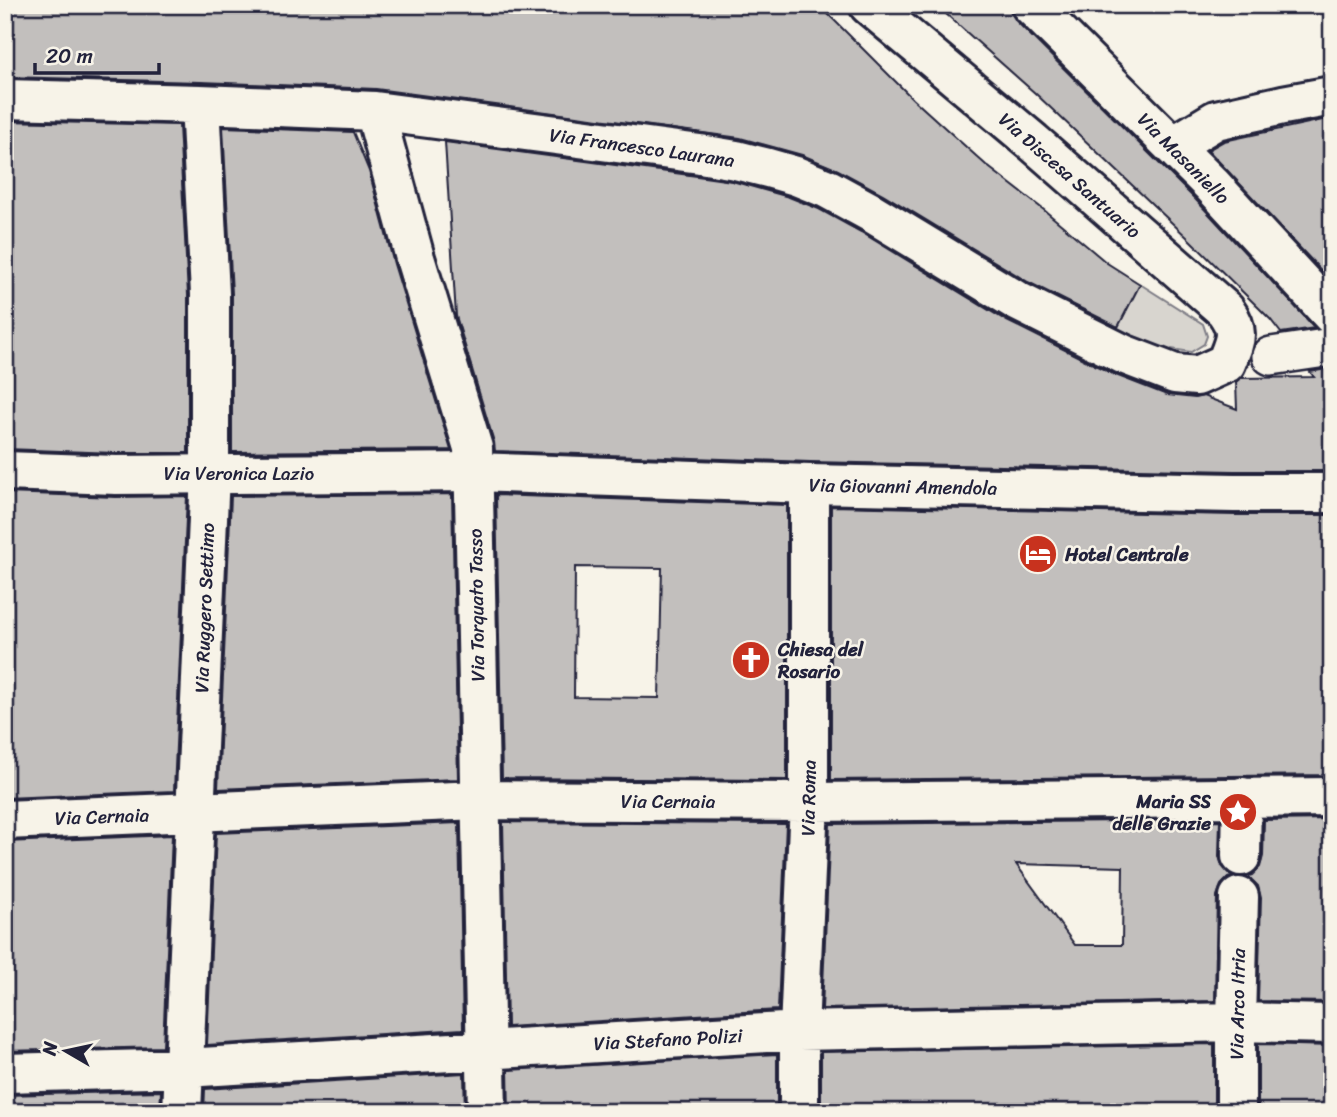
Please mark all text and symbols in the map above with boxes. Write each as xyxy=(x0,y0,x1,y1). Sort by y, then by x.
scale bar xyxy=(35,32,159,76)
text: 20 m xyxy=(46,37,93,75)
street label: Via Discesa Santuario xyxy=(991,104,1149,247)
street label: Via Masaniello xyxy=(1129,104,1238,213)
street label: Via Francesco Laurana xyxy=(547,118,737,177)
street label: Via Veronica Lazio xyxy=(164,457,314,490)
street label: Via Giovanni Amendola xyxy=(808,468,998,505)
street label: Via Ruggero Settimo xyxy=(185,522,224,694)
street label: Via Torquato Tasso xyxy=(459,528,494,682)
hotel icon: Hotel Centrale xyxy=(1017,533,1059,575)
place label: Hotel Centrale xyxy=(1064,538,1189,571)
place label: Chiesa del Rosario xyxy=(777,633,865,688)
church icon: Chiesa del Rosario xyxy=(730,639,772,681)
street label: Via Roma xyxy=(791,759,826,836)
street label: Via Cernaia xyxy=(621,785,716,818)
place label: Maria SS delle Grazie xyxy=(1112,785,1212,840)
place icon: Maria SS delle Grazie xyxy=(1217,791,1259,833)
street label: Via Cernaia xyxy=(54,798,150,835)
street label: Via Arco Itria xyxy=(1220,948,1255,1060)
north arrow xyxy=(32,1016,102,1086)
street label: Via Stefano Polizi xyxy=(593,1019,744,1060)
text: N xyxy=(32,1039,67,1058)

